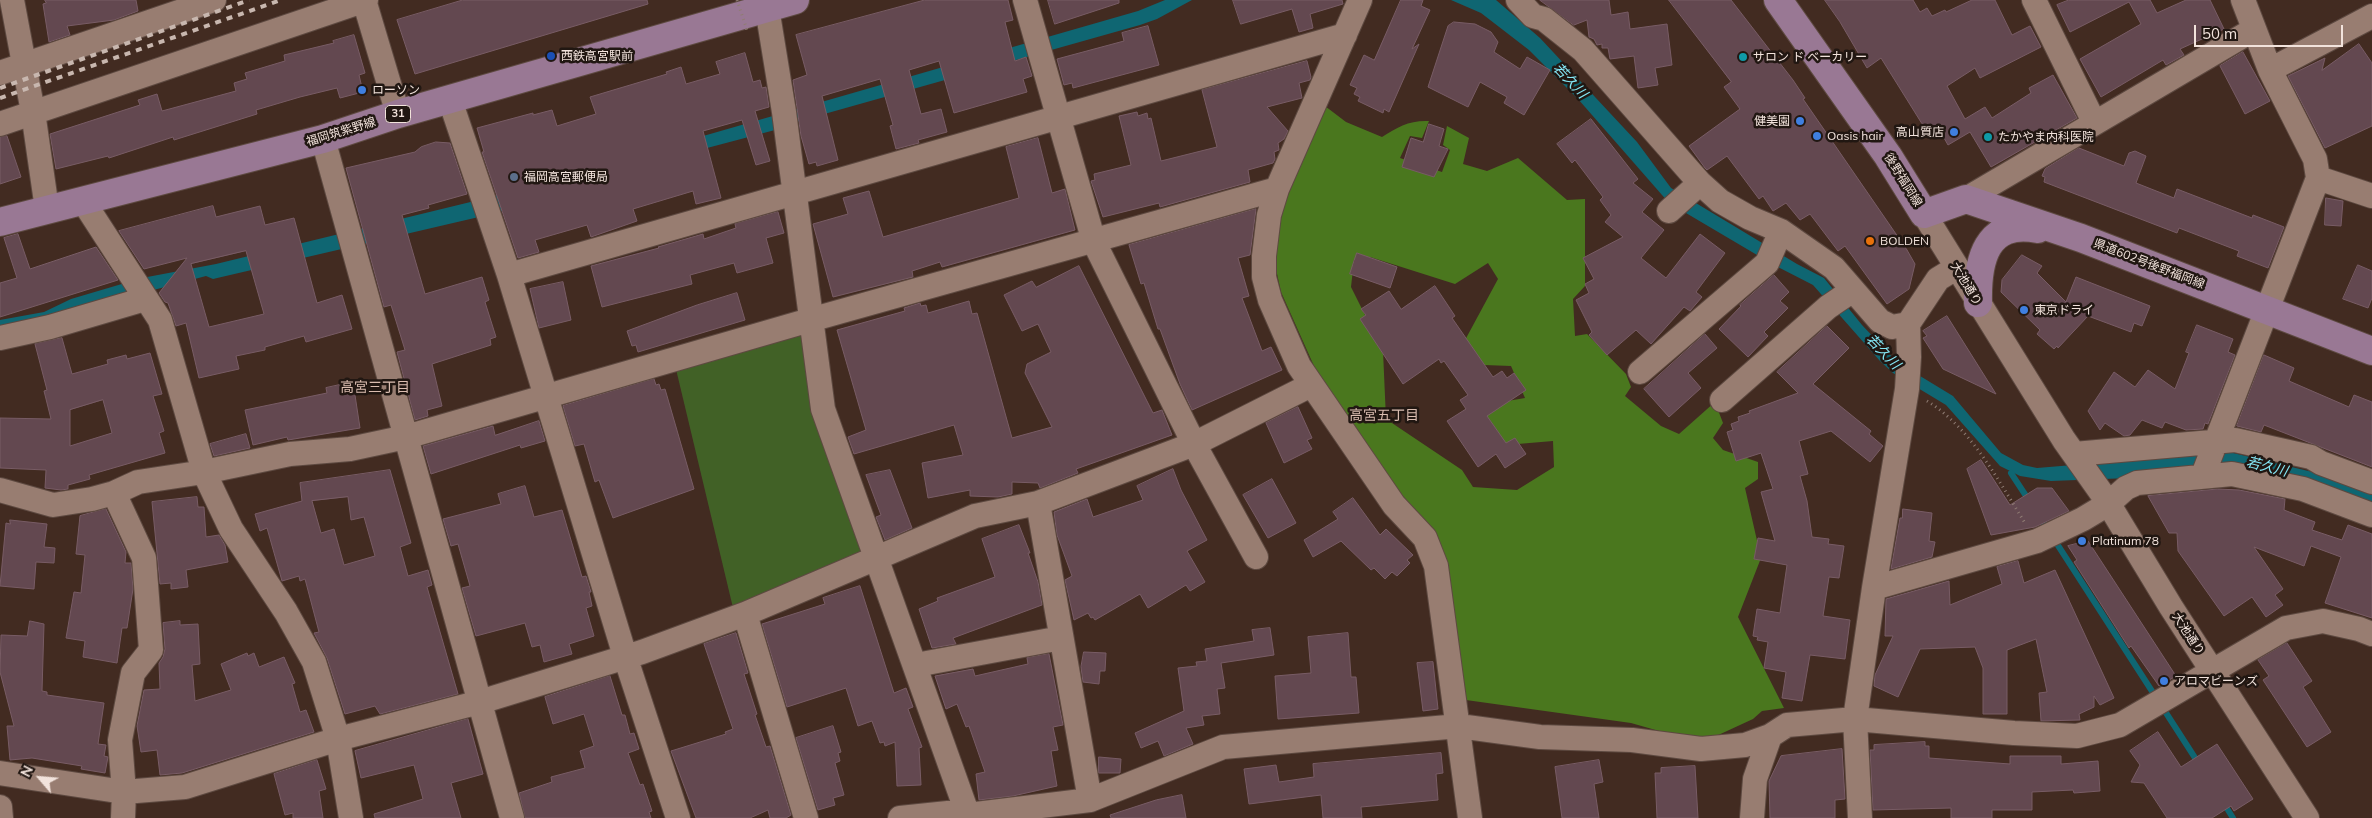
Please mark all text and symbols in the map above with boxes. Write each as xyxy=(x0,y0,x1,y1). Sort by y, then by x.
scale bar xyxy=(2197,15,2346,47)
text: 50 m xyxy=(2202,24,2237,43)
place label: 西鉄高宮駅前 xyxy=(561,49,633,63)
marker: 西鉄高宮駅前 xyxy=(545,50,557,62)
place label: サロン ド ベーカリー xyxy=(1753,50,1867,64)
marker: サロン ド ベーカリー xyxy=(1737,51,1749,63)
water label: 若久川 xyxy=(1550,60,1590,102)
place label: ローソン xyxy=(372,83,420,97)
marker: ローソン xyxy=(356,84,368,96)
road number: 31 xyxy=(386,106,410,122)
place label: 健美園 xyxy=(1754,114,1790,128)
street label: 福岡筑紫野線 xyxy=(304,115,378,149)
marker: 健美園 xyxy=(1794,115,1806,127)
place label: 高山質店 xyxy=(1896,125,1944,139)
marker: 高山質店 xyxy=(1948,126,1960,138)
place label: Oasis hair xyxy=(1827,129,1883,143)
marker: Oasis hair xyxy=(1811,130,1823,142)
place label: たかやま内科医院 xyxy=(1998,130,2094,144)
marker: たかやま内科医院 xyxy=(1982,131,1994,143)
street label: 後野福岡線 xyxy=(1881,151,1925,209)
place label: 福岡高宮郵便局 xyxy=(524,170,608,184)
marker: 福岡高宮郵便局 xyxy=(508,171,520,183)
place label: BOLDEN xyxy=(1880,234,1929,248)
marker: BOLDEN xyxy=(1864,235,1876,247)
street label: 県道602号後野福岡線 xyxy=(2092,236,2206,292)
street label: 大池通り xyxy=(1947,260,1985,308)
place label: 東京ドライ xyxy=(2034,303,2094,317)
marker: 東京ドライ xyxy=(2018,304,2030,316)
water label: 若久川 xyxy=(1862,331,1904,373)
district label: 高宮三丁目 xyxy=(340,380,410,396)
district label: 高宮五丁目 xyxy=(1349,408,1419,424)
water label: 若久川 xyxy=(2245,454,2289,480)
place label: Platinum 78 xyxy=(2092,534,2159,548)
marker: Platinum 78 xyxy=(2076,535,2088,547)
street label: 大池通り xyxy=(2169,610,2207,658)
place label: アロマビーンズ xyxy=(2174,674,2258,688)
marker: アロマビーンズ xyxy=(2158,675,2170,687)
north arrow xyxy=(15,753,65,803)
text: N xyxy=(16,762,37,780)

